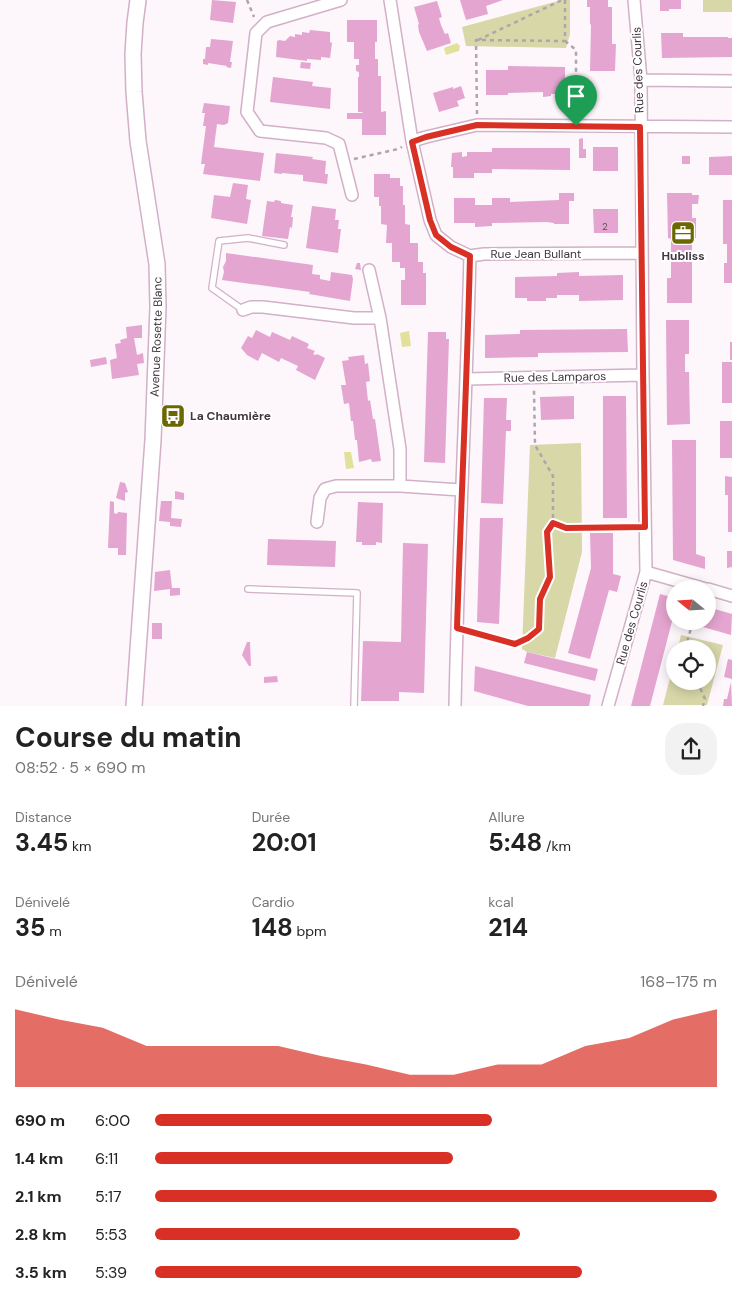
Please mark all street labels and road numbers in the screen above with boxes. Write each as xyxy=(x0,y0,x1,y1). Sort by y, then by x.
street label: Rue des Courlis xyxy=(629,27,647,113)
street label: Rue Jean Bullant xyxy=(490,246,582,262)
street label: Avenue Rosette Blanc xyxy=(147,276,166,397)
street label: Rue des Lamparos xyxy=(504,368,606,386)
street label: Rue des Courlis xyxy=(612,579,652,667)

